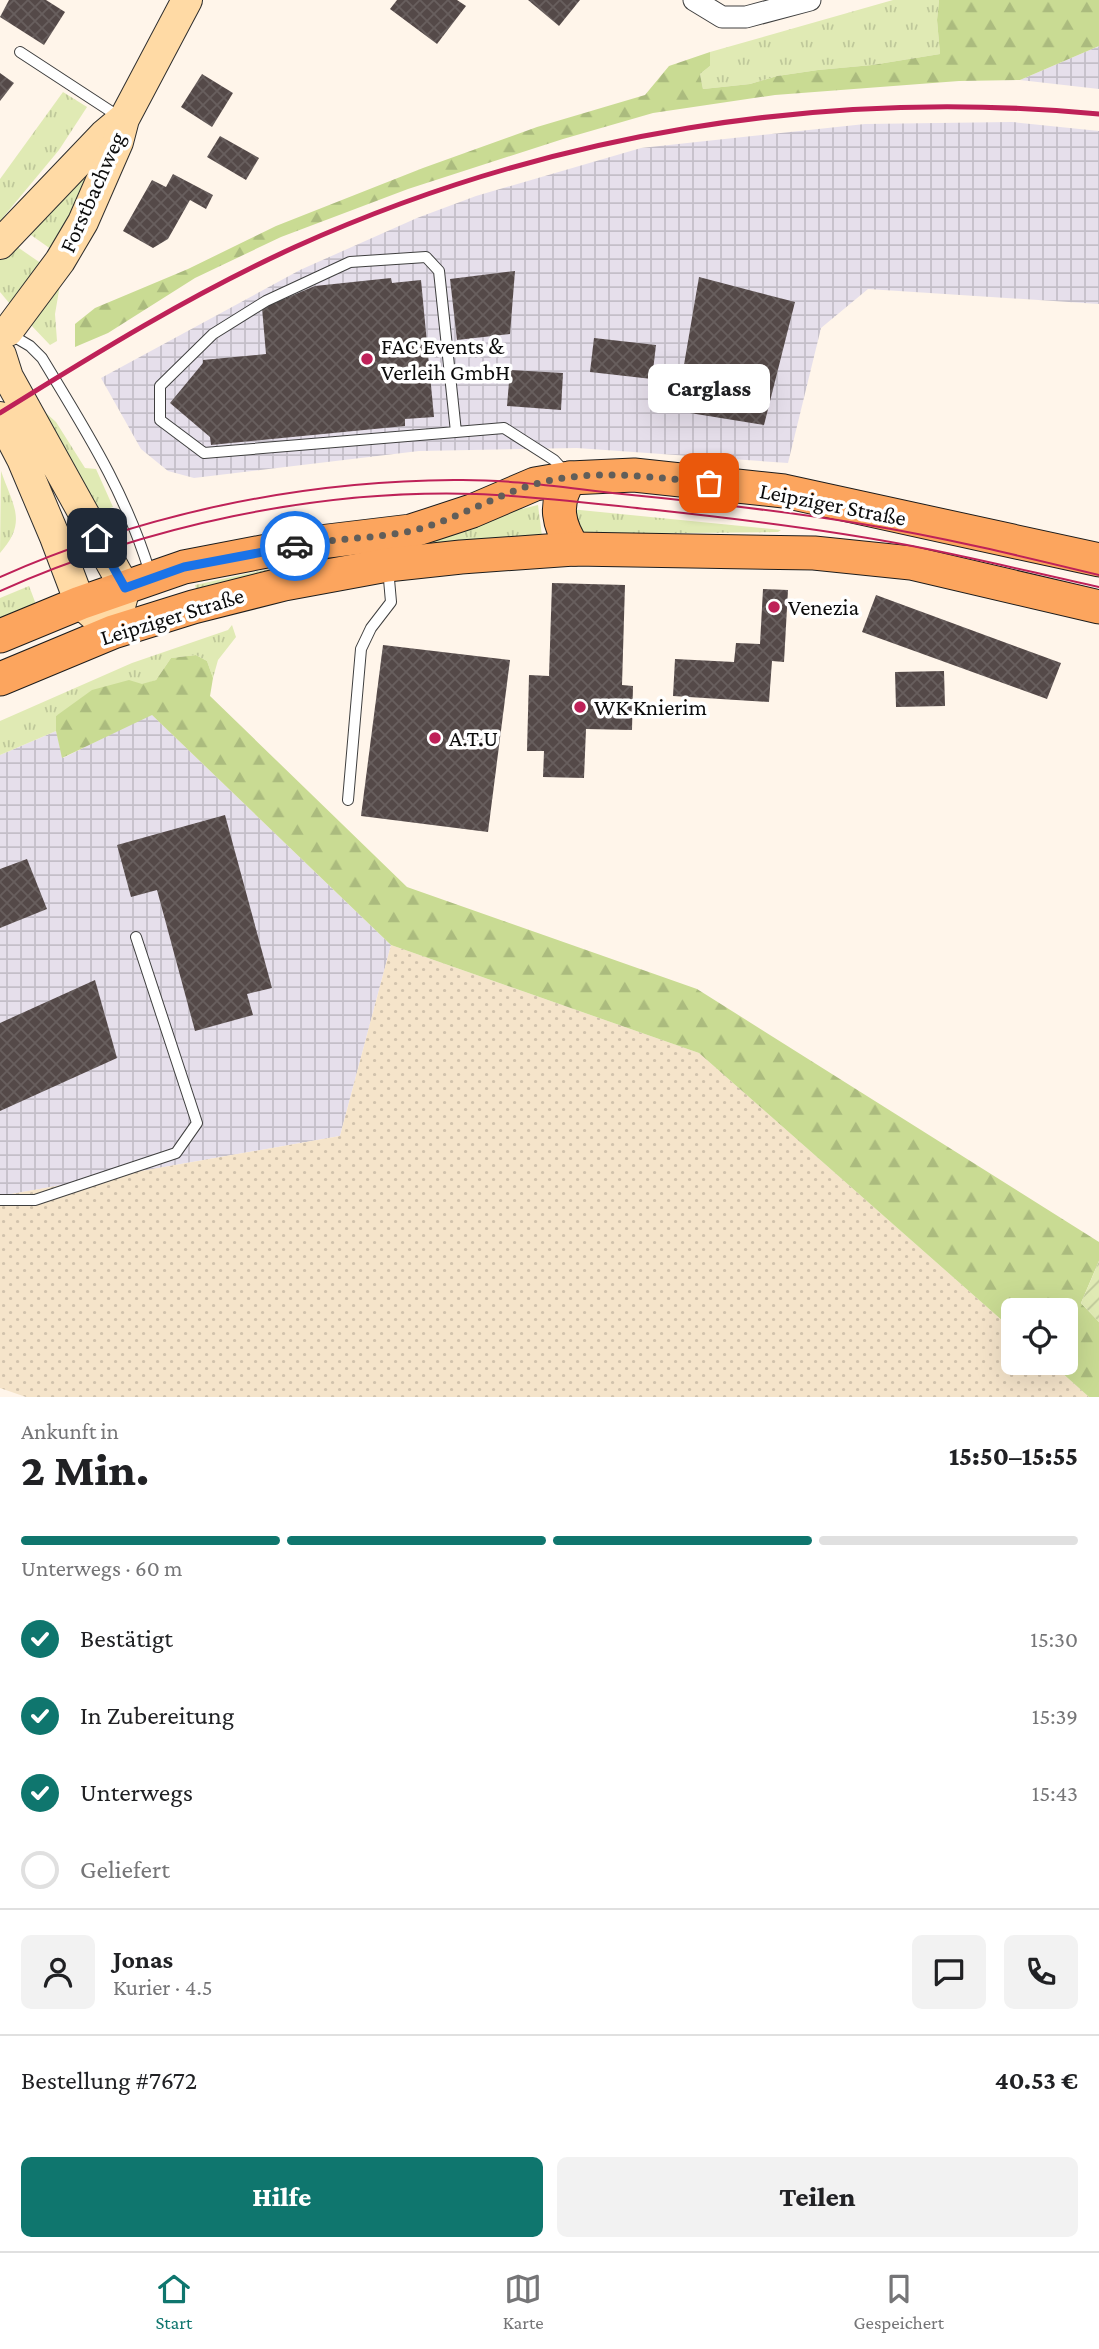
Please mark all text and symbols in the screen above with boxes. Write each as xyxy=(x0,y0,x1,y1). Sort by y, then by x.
street label: Forstbachweg xyxy=(54,128,130,256)
place label: FAC Events & Verleih GmbH xyxy=(381,333,510,385)
marker: FAC Events & Verleih GmbH xyxy=(359,351,375,367)
callout: Carglass xyxy=(648,364,770,413)
text: Carglass xyxy=(667,375,751,401)
pin xyxy=(679,453,739,513)
icon: bag xyxy=(690,464,728,502)
street label: Leipziger Straße xyxy=(758,477,908,531)
pin xyxy=(67,508,127,568)
courier xyxy=(260,511,330,581)
icon: home xyxy=(78,519,116,557)
icon: car xyxy=(276,527,314,565)
street label: Leipziger Straße xyxy=(97,582,247,650)
place label: Venezia xyxy=(788,594,859,620)
marker: Venezia xyxy=(766,599,782,615)
place label: WK Knierim xyxy=(594,694,707,720)
marker: WK Knierim xyxy=(572,699,588,715)
place label: A.T.U xyxy=(449,725,498,751)
marker: A.T.U xyxy=(427,730,443,746)
map controls xyxy=(1001,1298,1078,1375)
button: locate xyxy=(1001,1298,1078,1375)
text: Ankunft in xyxy=(21,1418,119,1444)
text: 15:50–15:55 xyxy=(949,1442,1078,1471)
text: 2 Min. xyxy=(21,1444,149,1495)
text: Unterwegs · 60 m xyxy=(21,1555,183,1581)
icon: check xyxy=(21,1620,59,1658)
text: Bestätigt xyxy=(80,1624,173,1653)
text: 15:30 xyxy=(1030,1626,1078,1652)
icon: check xyxy=(21,1697,59,1735)
text: In Zubereitung xyxy=(80,1701,234,1730)
text: 15:39 xyxy=(1032,1703,1078,1729)
icon: check xyxy=(21,1774,59,1812)
text: Unterwegs xyxy=(80,1778,193,1807)
text: 15:43 xyxy=(1032,1780,1078,1806)
text: Geliefert xyxy=(80,1855,170,1884)
button: person xyxy=(21,1935,95,2009)
button: chat xyxy=(912,1935,986,2009)
button: phone xyxy=(1004,1935,1078,2009)
text: Jonas xyxy=(113,1945,173,1974)
text: Kurier · 4.5 xyxy=(113,1974,213,2000)
text: Bestellung #7672 xyxy=(21,2066,197,2095)
text: 40.53 € xyxy=(995,2066,1078,2095)
button: Hilfe xyxy=(21,2157,543,2237)
button: Teilen xyxy=(557,2157,1078,2237)
tab: Start xyxy=(155,2270,193,2333)
tab: Karte xyxy=(503,2270,544,2333)
tab: Gespeichert xyxy=(854,2270,944,2333)

